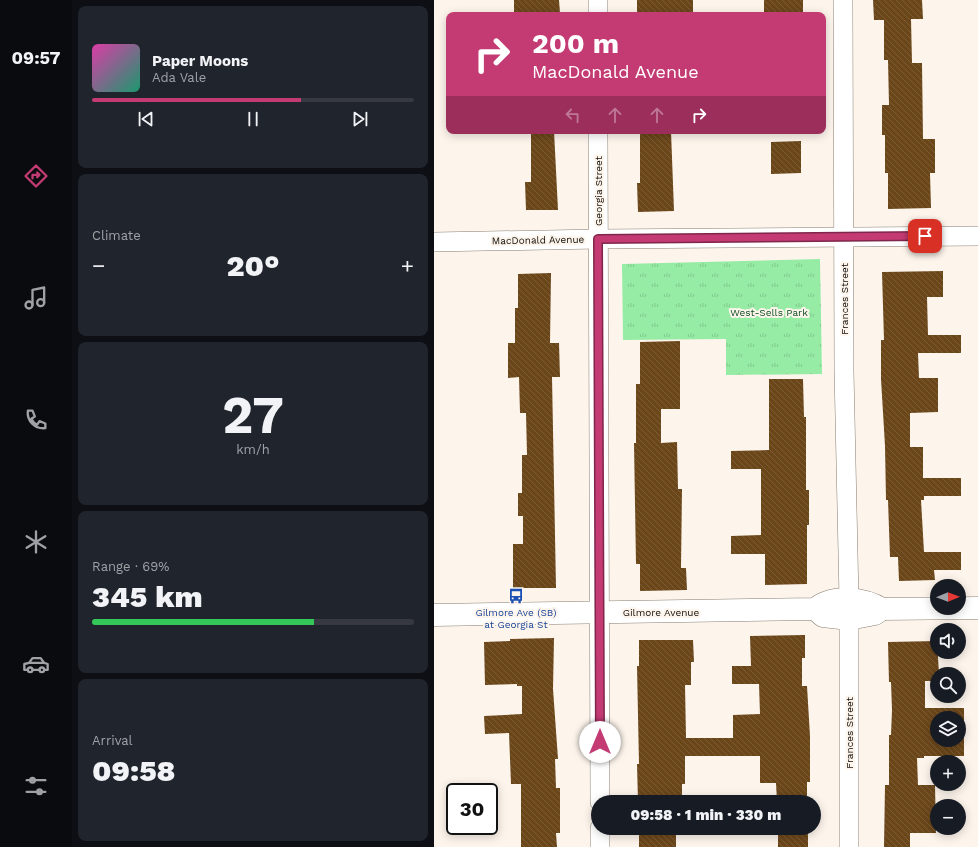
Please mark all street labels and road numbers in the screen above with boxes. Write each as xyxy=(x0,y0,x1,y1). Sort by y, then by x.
street label: Georgia Street xyxy=(593,155,604,226)
street label: MacDonald Avenue xyxy=(492,234,585,246)
street label: Frances Street xyxy=(839,262,850,335)
street label: Gilmore Avenue xyxy=(623,607,700,618)
street label: Frances Street xyxy=(844,696,855,769)

